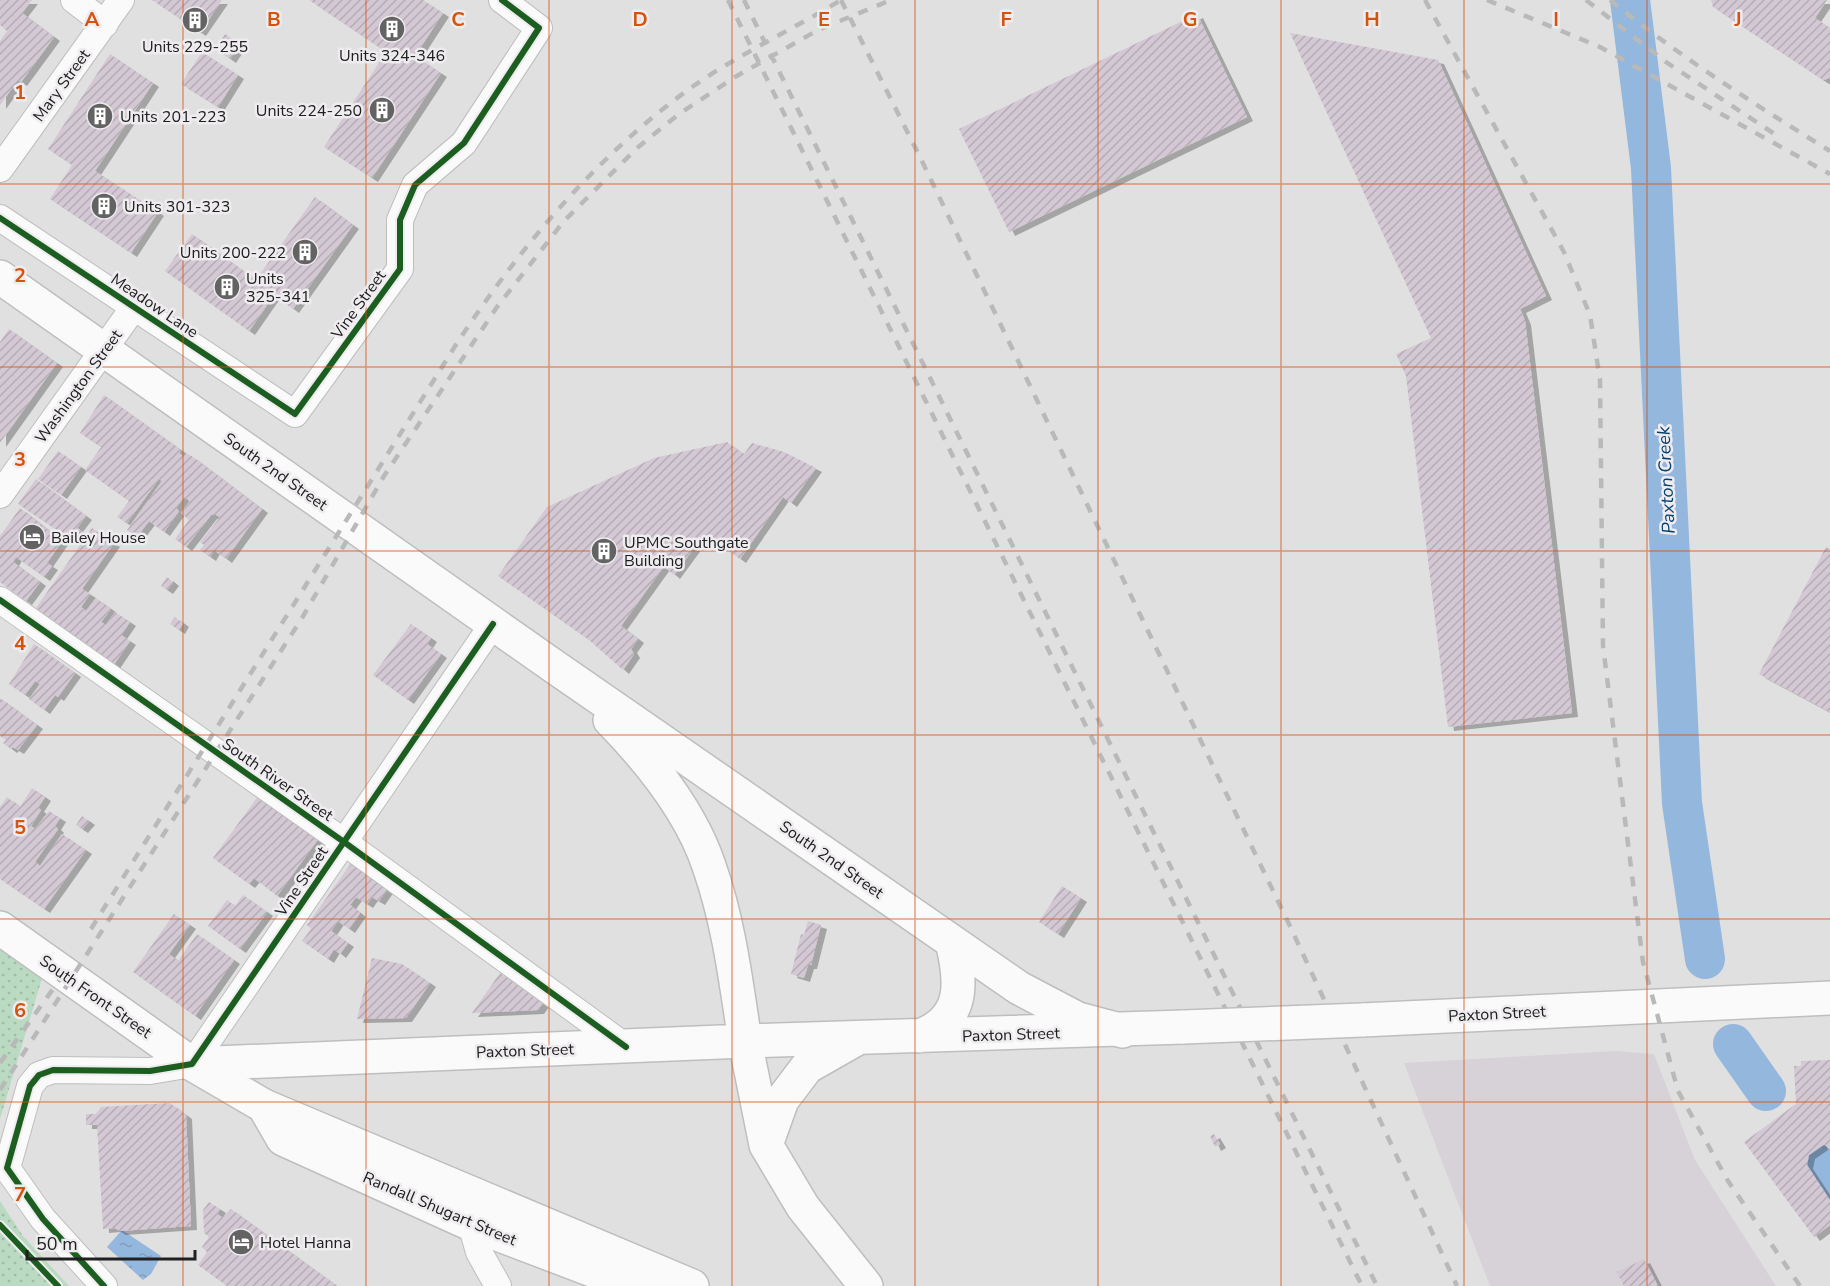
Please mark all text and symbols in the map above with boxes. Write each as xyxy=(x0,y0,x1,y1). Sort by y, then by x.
building icon: Units 229-255 xyxy=(180,5,210,35)
text: A xyxy=(85,6,100,33)
text: B xyxy=(267,6,281,33)
text: C xyxy=(451,6,465,33)
text: D xyxy=(632,6,648,33)
text: E xyxy=(818,6,830,33)
text: F xyxy=(1000,6,1012,33)
text: G xyxy=(1183,6,1197,33)
text: H xyxy=(1364,6,1380,33)
text: I xyxy=(1553,6,1559,33)
text: J xyxy=(1733,6,1742,33)
building icon: Units 324-346 xyxy=(377,14,407,44)
place label: Units 229-255 xyxy=(142,36,248,58)
street label: Mary Street xyxy=(28,45,96,126)
place label: Units 324-346 xyxy=(339,45,445,67)
text: 1 xyxy=(14,79,26,106)
building icon: Units 224-250 xyxy=(367,95,397,125)
place label: Units 224-250 xyxy=(256,100,362,122)
building icon: Units 201-223 xyxy=(85,101,115,131)
place label: Units 201-223 xyxy=(120,106,226,128)
building icon: Units 301-323 xyxy=(89,191,119,221)
place label: Units 301-323 xyxy=(124,196,230,218)
building icon: Units 200-222 xyxy=(290,237,320,267)
place label: Units 200-222 xyxy=(180,242,286,264)
text: 2 xyxy=(14,262,26,289)
street label: Vine Street xyxy=(326,265,391,344)
street label: Meadow Lane xyxy=(106,268,203,343)
place label: Units 325-341 xyxy=(246,268,310,308)
building icon: Units 325-341 xyxy=(212,272,242,302)
street label: Washington Street xyxy=(30,325,128,448)
water label: Paxton Creek xyxy=(1651,425,1681,534)
street label: South 2nd Street xyxy=(219,428,332,516)
text: 3 xyxy=(14,446,26,473)
hotel icon: Bailey House xyxy=(17,522,47,552)
place label: Bailey House xyxy=(51,527,146,549)
place label: UPMC Southgate Building xyxy=(624,532,749,572)
building icon: UPMC Southgate Building xyxy=(589,536,619,566)
text: 4 xyxy=(14,630,26,657)
street label: South River Street xyxy=(217,733,338,827)
text: 5 xyxy=(14,814,26,841)
street label: South 2nd Street xyxy=(775,816,888,904)
street label: Vine Street xyxy=(270,842,334,922)
street label: South Front Street xyxy=(35,950,156,1044)
text: 6 xyxy=(14,997,26,1024)
street label: Paxton Street xyxy=(1448,1000,1547,1028)
street label: Paxton Street xyxy=(962,1022,1061,1048)
street label: Paxton Street xyxy=(476,1038,575,1064)
street label: Randall Shugart Street xyxy=(359,1167,520,1251)
text: 7 xyxy=(14,1181,26,1208)
scale bar xyxy=(27,1223,195,1261)
hotel icon: Hotel Hanna xyxy=(226,1227,256,1257)
text: 50 m xyxy=(36,1232,78,1256)
place label: Hotel Hanna xyxy=(260,1232,351,1254)

